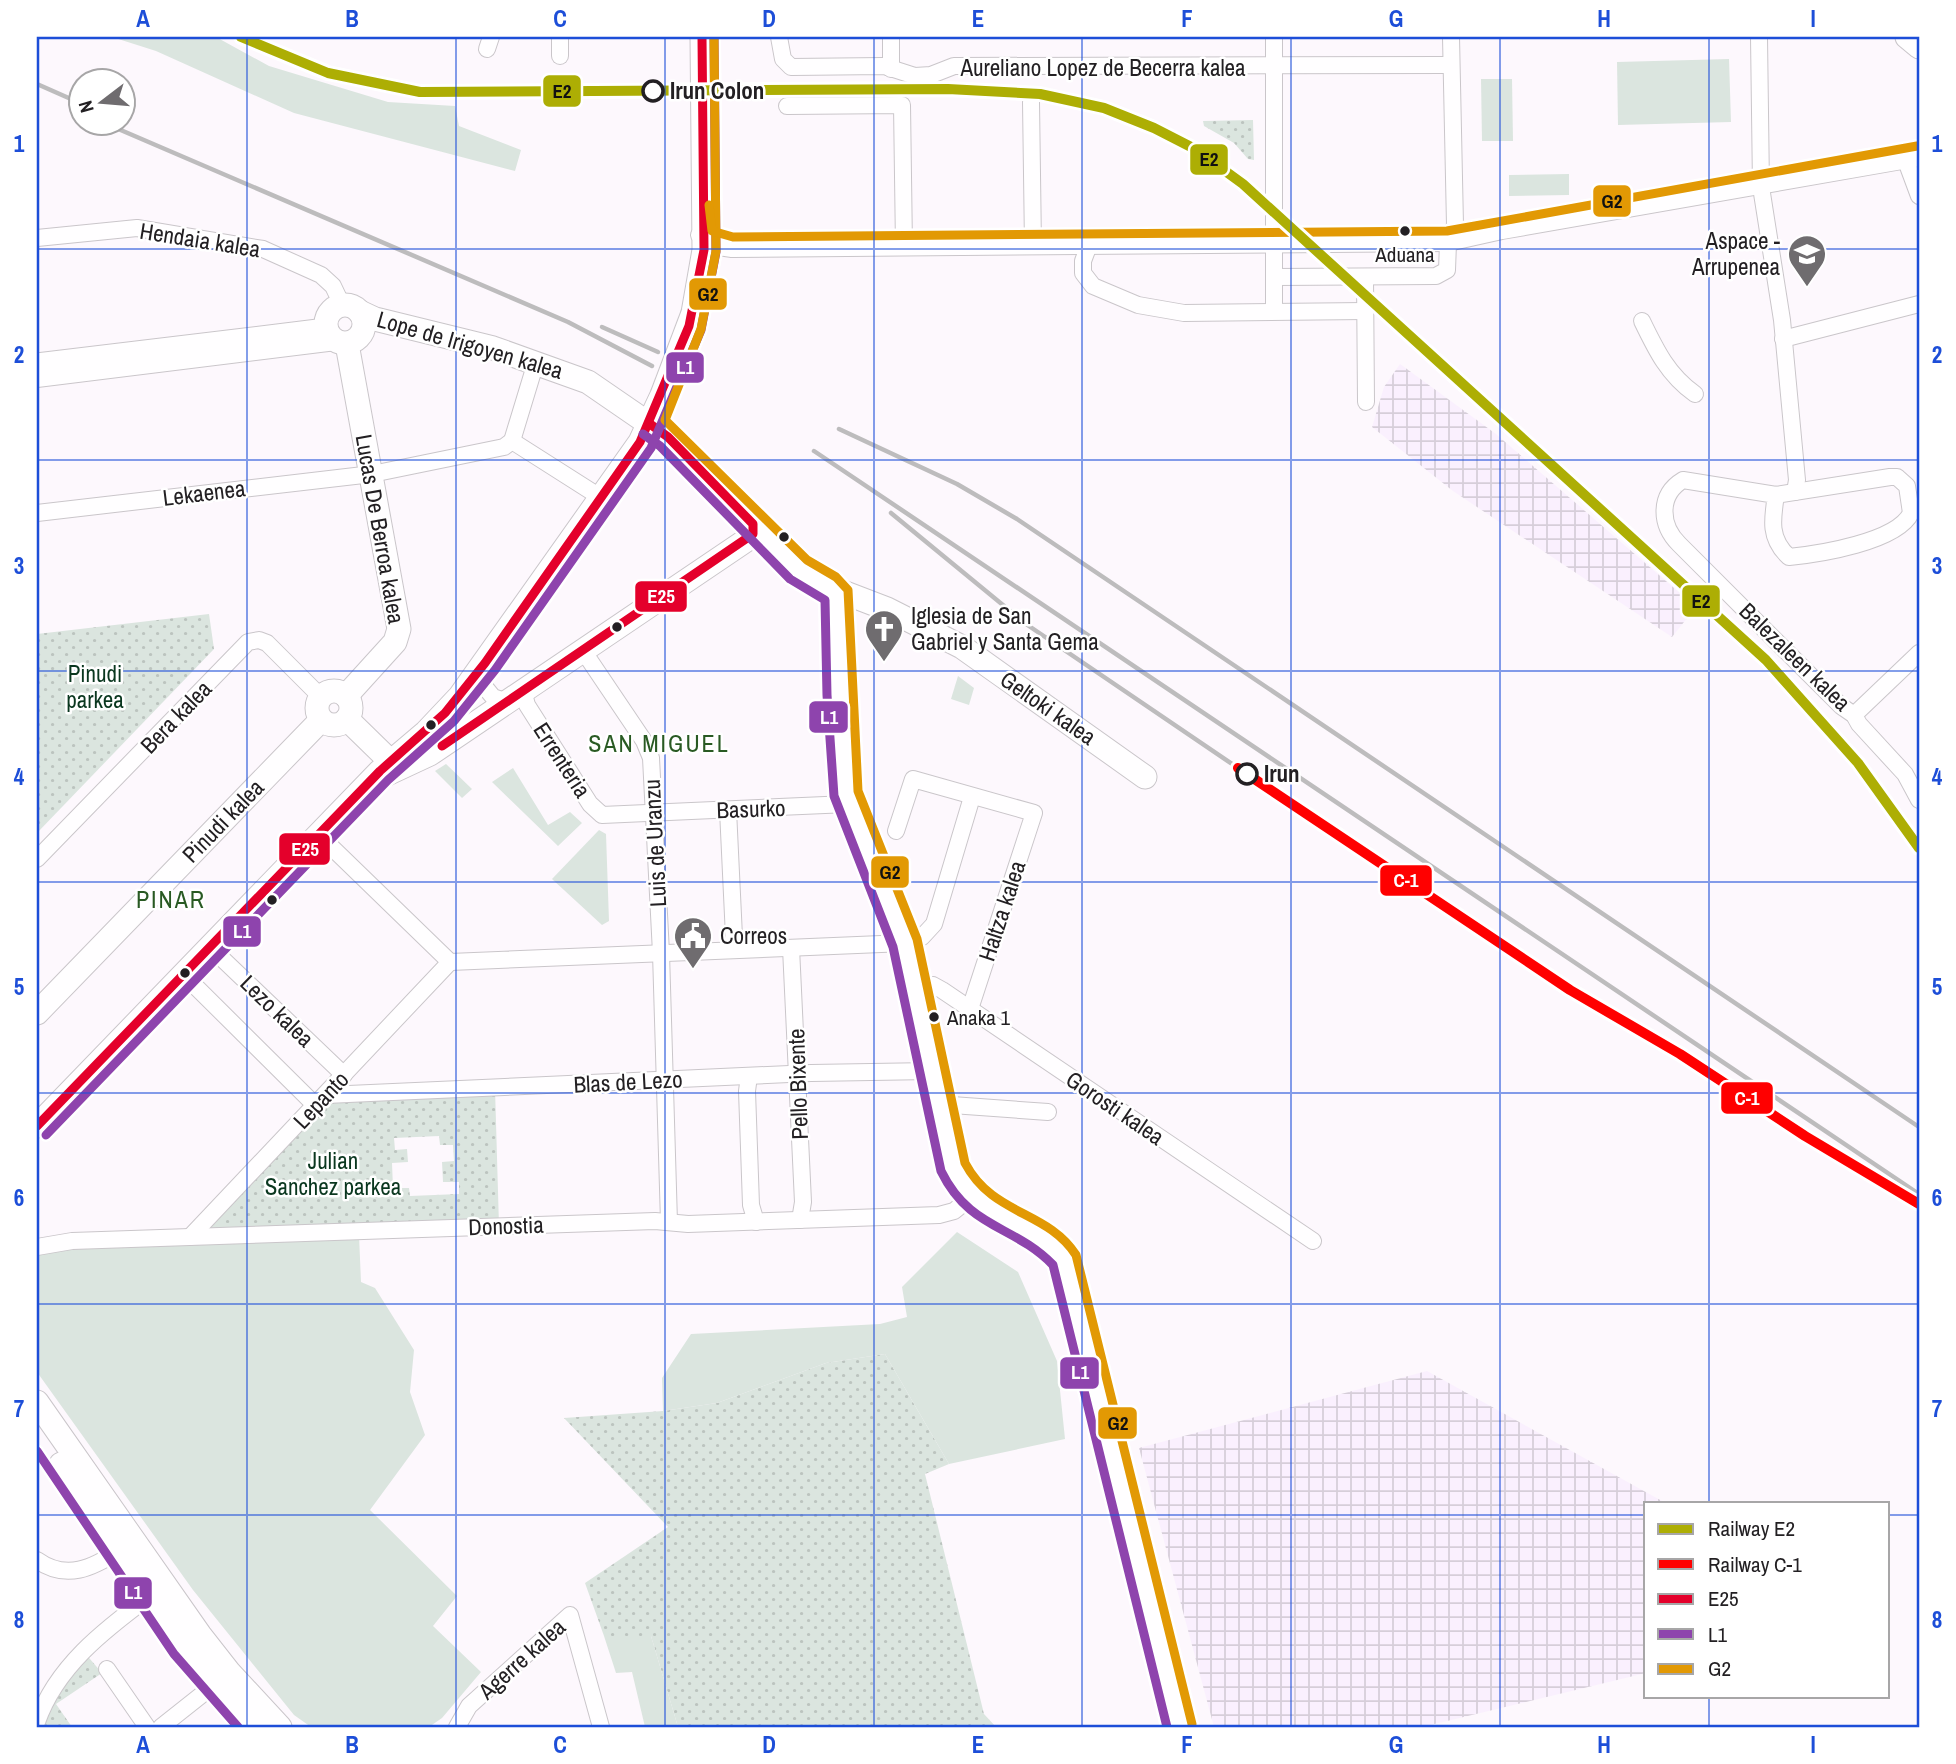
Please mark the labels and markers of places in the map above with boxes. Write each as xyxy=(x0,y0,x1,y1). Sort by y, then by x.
place label: Irun Colon xyxy=(670,75,764,106)
marker: Irun Colon xyxy=(642,80,664,102)
marker: Aduana xyxy=(1398,224,1412,238)
place label: Aspace - Arrupenea xyxy=(1691,225,1781,282)
school or university icon: Aspace - Arrupenea xyxy=(1786,233,1828,288)
place label: Aduana xyxy=(1374,240,1435,269)
unlabelled marker xyxy=(777,530,791,544)
place label: Iglesia de San Gabriel y Santa Gema xyxy=(911,600,1099,657)
church icon: Iglesia de San Gabriel y Santa Gema xyxy=(863,608,905,663)
unlabelled marker xyxy=(610,620,624,634)
unlabelled marker xyxy=(424,718,438,732)
place label: Irun xyxy=(1264,758,1300,789)
marker: Irun xyxy=(1236,763,1258,785)
unlabelled marker xyxy=(265,893,279,907)
public building icon: Correos xyxy=(672,915,714,970)
place label: Correos xyxy=(720,920,787,951)
unlabelled marker xyxy=(178,966,192,980)
place label: Anaka 1 xyxy=(946,1003,1011,1032)
marker: Anaka 1 xyxy=(927,1010,941,1024)

